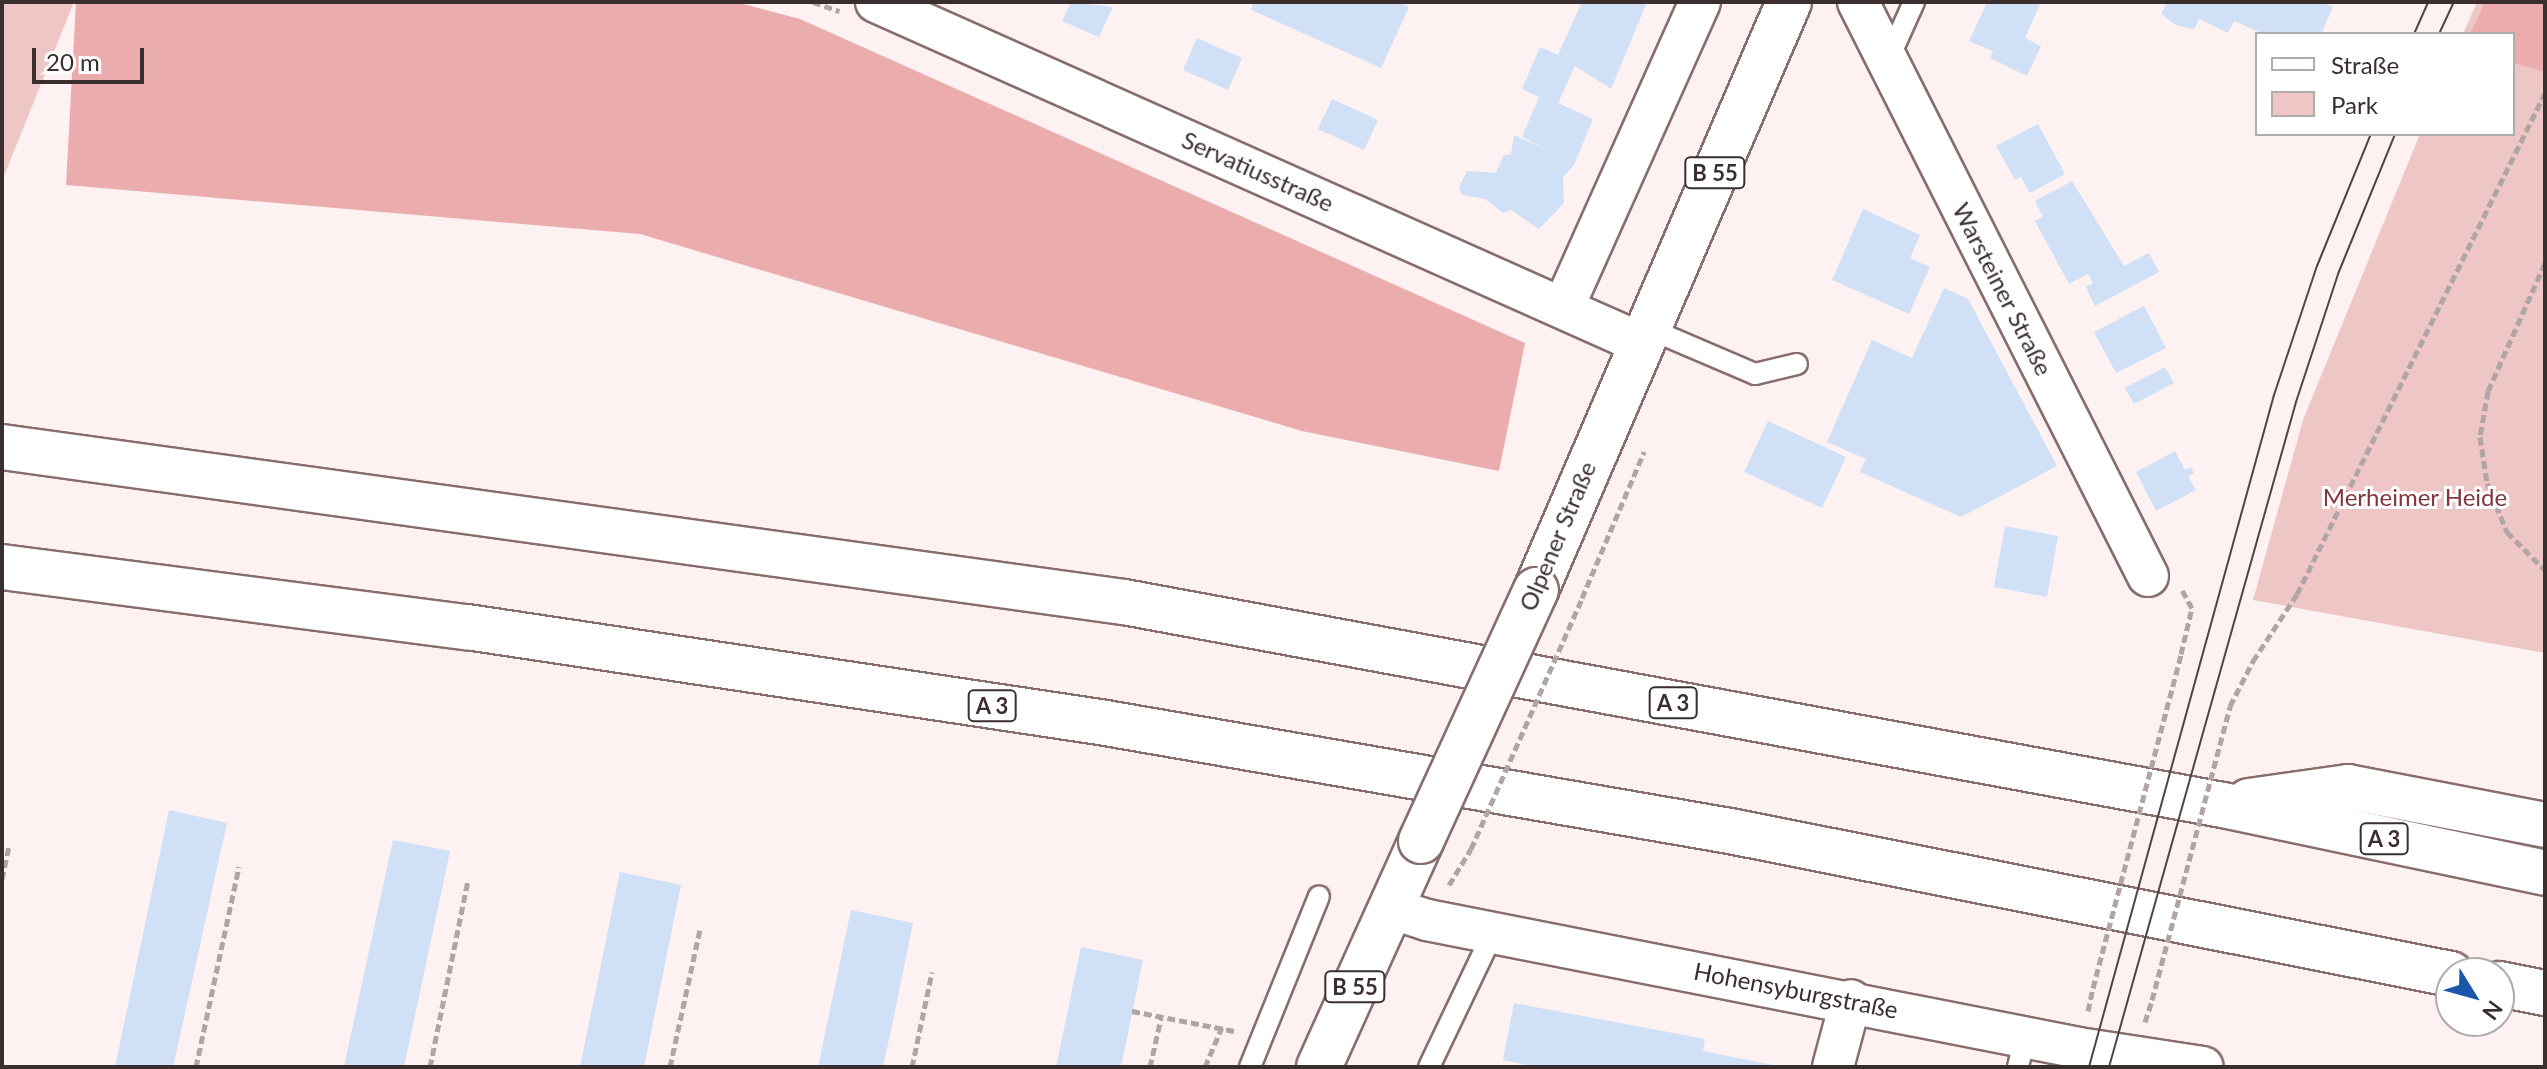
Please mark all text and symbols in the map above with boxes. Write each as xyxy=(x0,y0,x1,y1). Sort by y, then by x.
scale bar xyxy=(36,32,148,82)
legend xyxy=(2255,32,2515,136)
text: 20 m xyxy=(46,47,100,76)
text: Straße xyxy=(2331,50,2399,79)
text: Park xyxy=(2331,90,2378,119)
street label: Servatiusstraße xyxy=(1178,125,1338,217)
road number: B 55 xyxy=(1683,155,1747,191)
street label: Warsteiner Straße xyxy=(1947,198,2059,380)
street label: Olpener Straße xyxy=(1513,457,1601,615)
park label: Merheimer Heide xyxy=(2323,483,2507,511)
road number: A 3 xyxy=(1647,685,1699,721)
road number: A 3 xyxy=(966,688,1018,724)
road number: A 3 xyxy=(2358,821,2410,857)
street label: Hohensyburgstraße xyxy=(1691,956,1901,1024)
north arrow xyxy=(2435,957,2515,1037)
road number: B 55 xyxy=(1323,969,1387,1005)
text: N xyxy=(2477,996,2509,1025)

